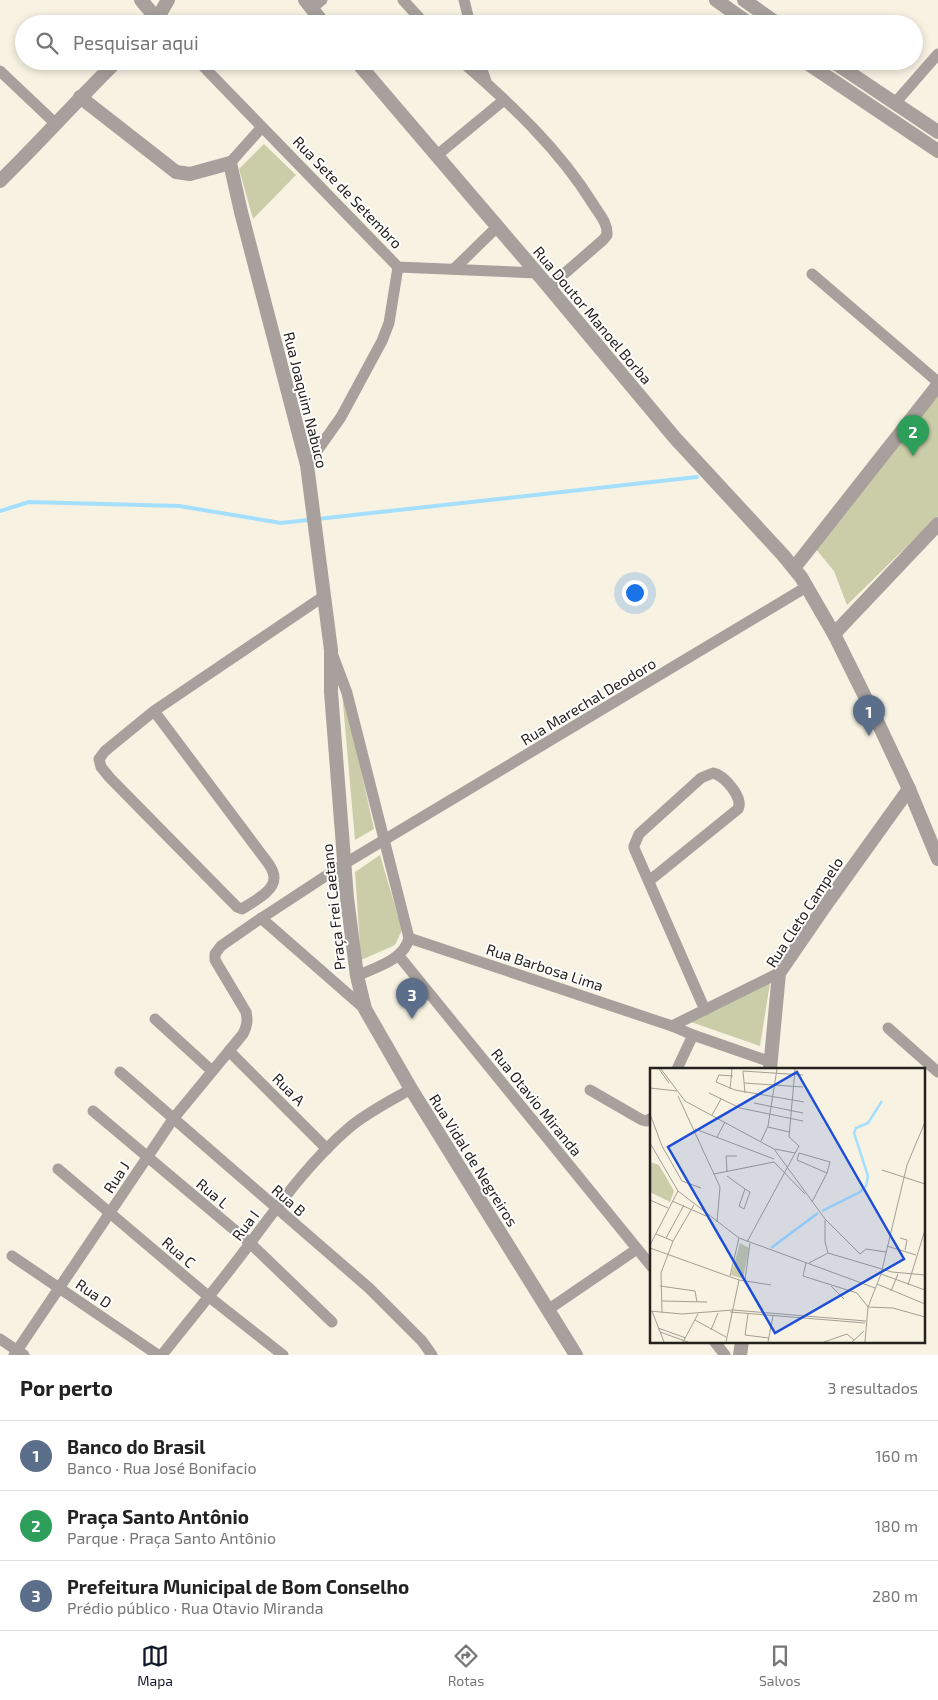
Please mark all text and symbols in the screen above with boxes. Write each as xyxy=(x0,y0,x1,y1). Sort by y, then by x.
search box xyxy=(15,15,923,70)
icon: search xyxy=(33,29,61,57)
text: Pesquisar aqui xyxy=(73,31,199,54)
street label: Rua Sete de Setembro xyxy=(290,132,406,252)
street label: Rua Doutor Manoel Borba xyxy=(530,242,656,388)
street label: Rua Joaquim Nabuco xyxy=(280,330,332,470)
pin: 2 xyxy=(897,415,929,456)
your location xyxy=(622,580,648,606)
street label: Rua Marechal Deodoro xyxy=(517,654,659,748)
pin: 1 xyxy=(853,695,885,736)
street label: Praça Frei Caetano xyxy=(317,843,350,971)
street label: Rua Cleto Campelo xyxy=(762,854,846,970)
street label: Rua Barbosa Lima xyxy=(484,940,606,994)
pin: 3 xyxy=(396,978,428,1019)
street label: Rua Otavio Miranda xyxy=(488,1044,586,1160)
inset map xyxy=(650,1068,926,1342)
street label: Rua A xyxy=(269,1069,309,1109)
street label: Rua Vidal de Negreiros xyxy=(426,1090,522,1230)
street label: Rua J xyxy=(99,1158,133,1196)
street label: Rua L xyxy=(193,1174,233,1212)
street label: Rua B xyxy=(268,1181,310,1219)
street label: Rua I xyxy=(228,1206,262,1244)
street label: Rua C xyxy=(159,1233,200,1272)
street label: Rua D xyxy=(73,1275,115,1311)
text: Por perto xyxy=(20,1375,113,1400)
text: 3 resultados xyxy=(828,1378,918,1397)
text: Banco do Brasil xyxy=(67,1435,206,1458)
text: 1 xyxy=(33,1446,39,1465)
text: 160 m xyxy=(875,1446,918,1465)
text: Banco · Rua José Bonifacio xyxy=(67,1458,257,1477)
text: Praça Santo Antônio xyxy=(67,1505,249,1528)
text: 2 xyxy=(31,1516,41,1535)
text: 180 m xyxy=(875,1516,918,1535)
text: Parque · Praça Santo Antônio xyxy=(67,1528,276,1547)
text: Prefeitura Municipal de Bom Conselho xyxy=(67,1575,409,1598)
text: 3 xyxy=(31,1586,41,1605)
text: 280 m xyxy=(872,1586,918,1605)
text: Prédio público · Rua Otavio Miranda xyxy=(67,1598,323,1617)
tab: Mapa xyxy=(137,1642,173,1689)
tab: Rotas xyxy=(448,1642,484,1689)
tab: Salvos xyxy=(759,1642,801,1689)

